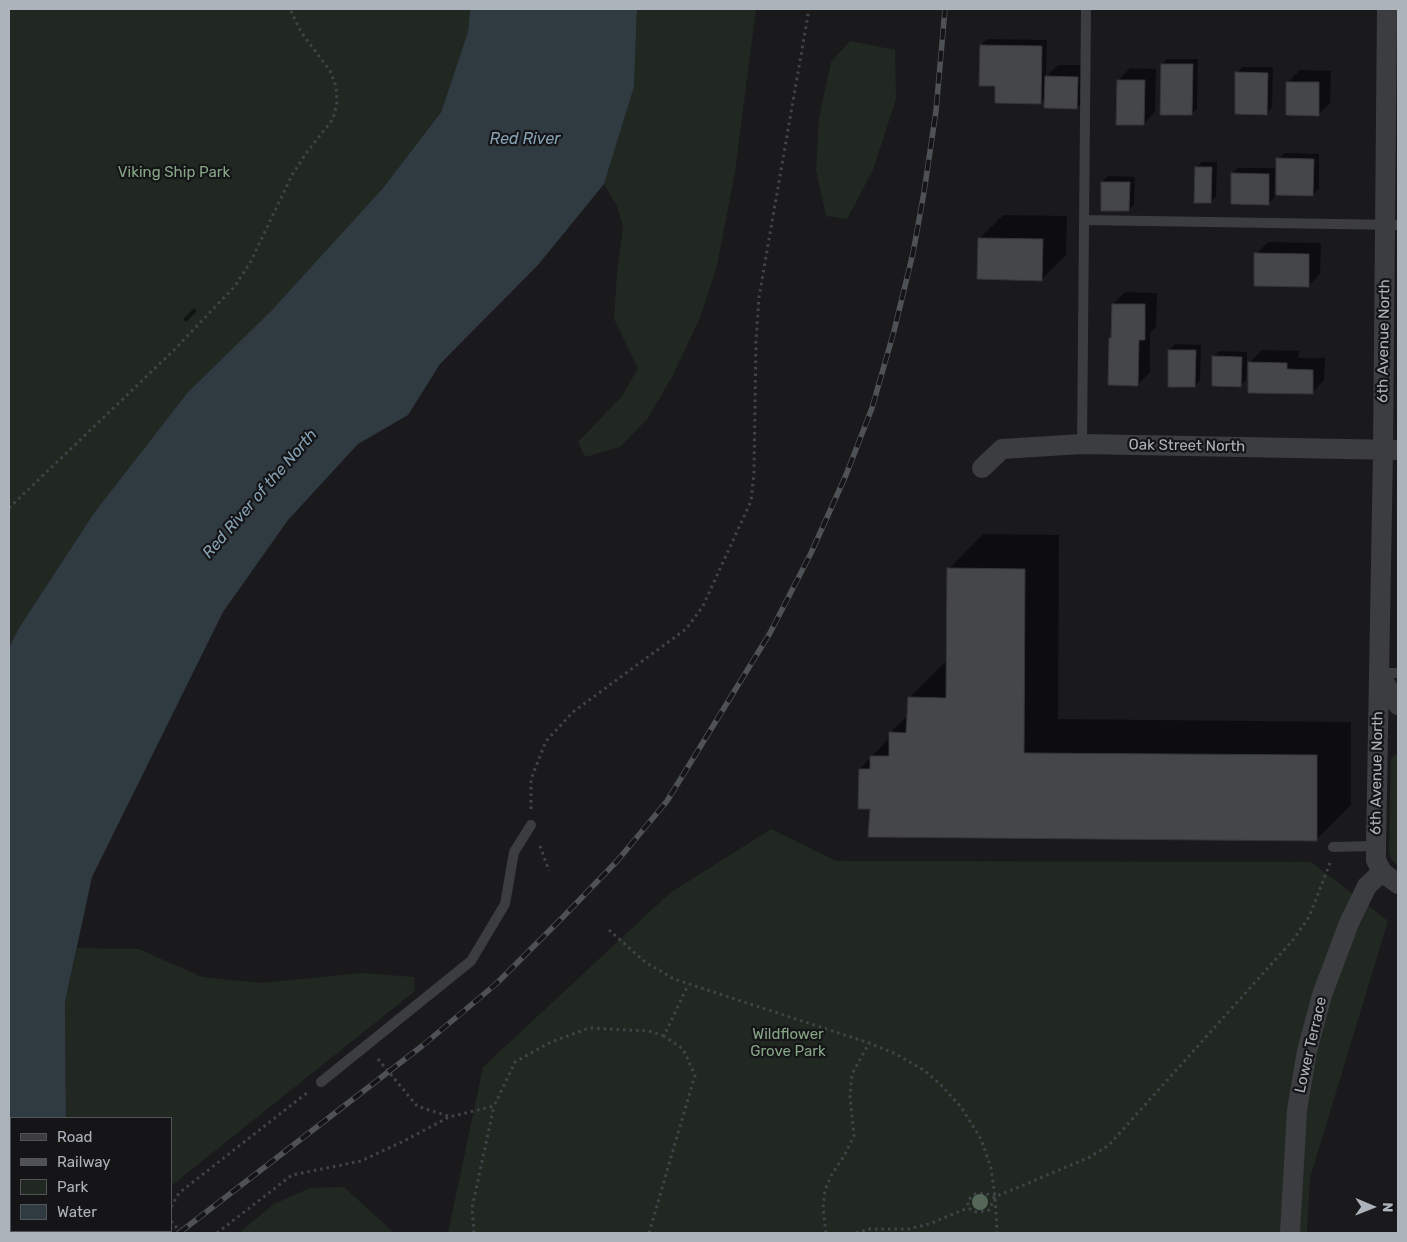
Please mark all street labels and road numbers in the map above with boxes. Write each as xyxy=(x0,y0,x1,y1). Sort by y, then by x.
street label: 6th Avenue North xyxy=(1374,279,1394,403)
street label: Oak Street North xyxy=(1129,436,1245,456)
street label: 6th Avenue North xyxy=(1367,711,1387,835)
street label: Lower Terrace xyxy=(1291,995,1331,1095)

